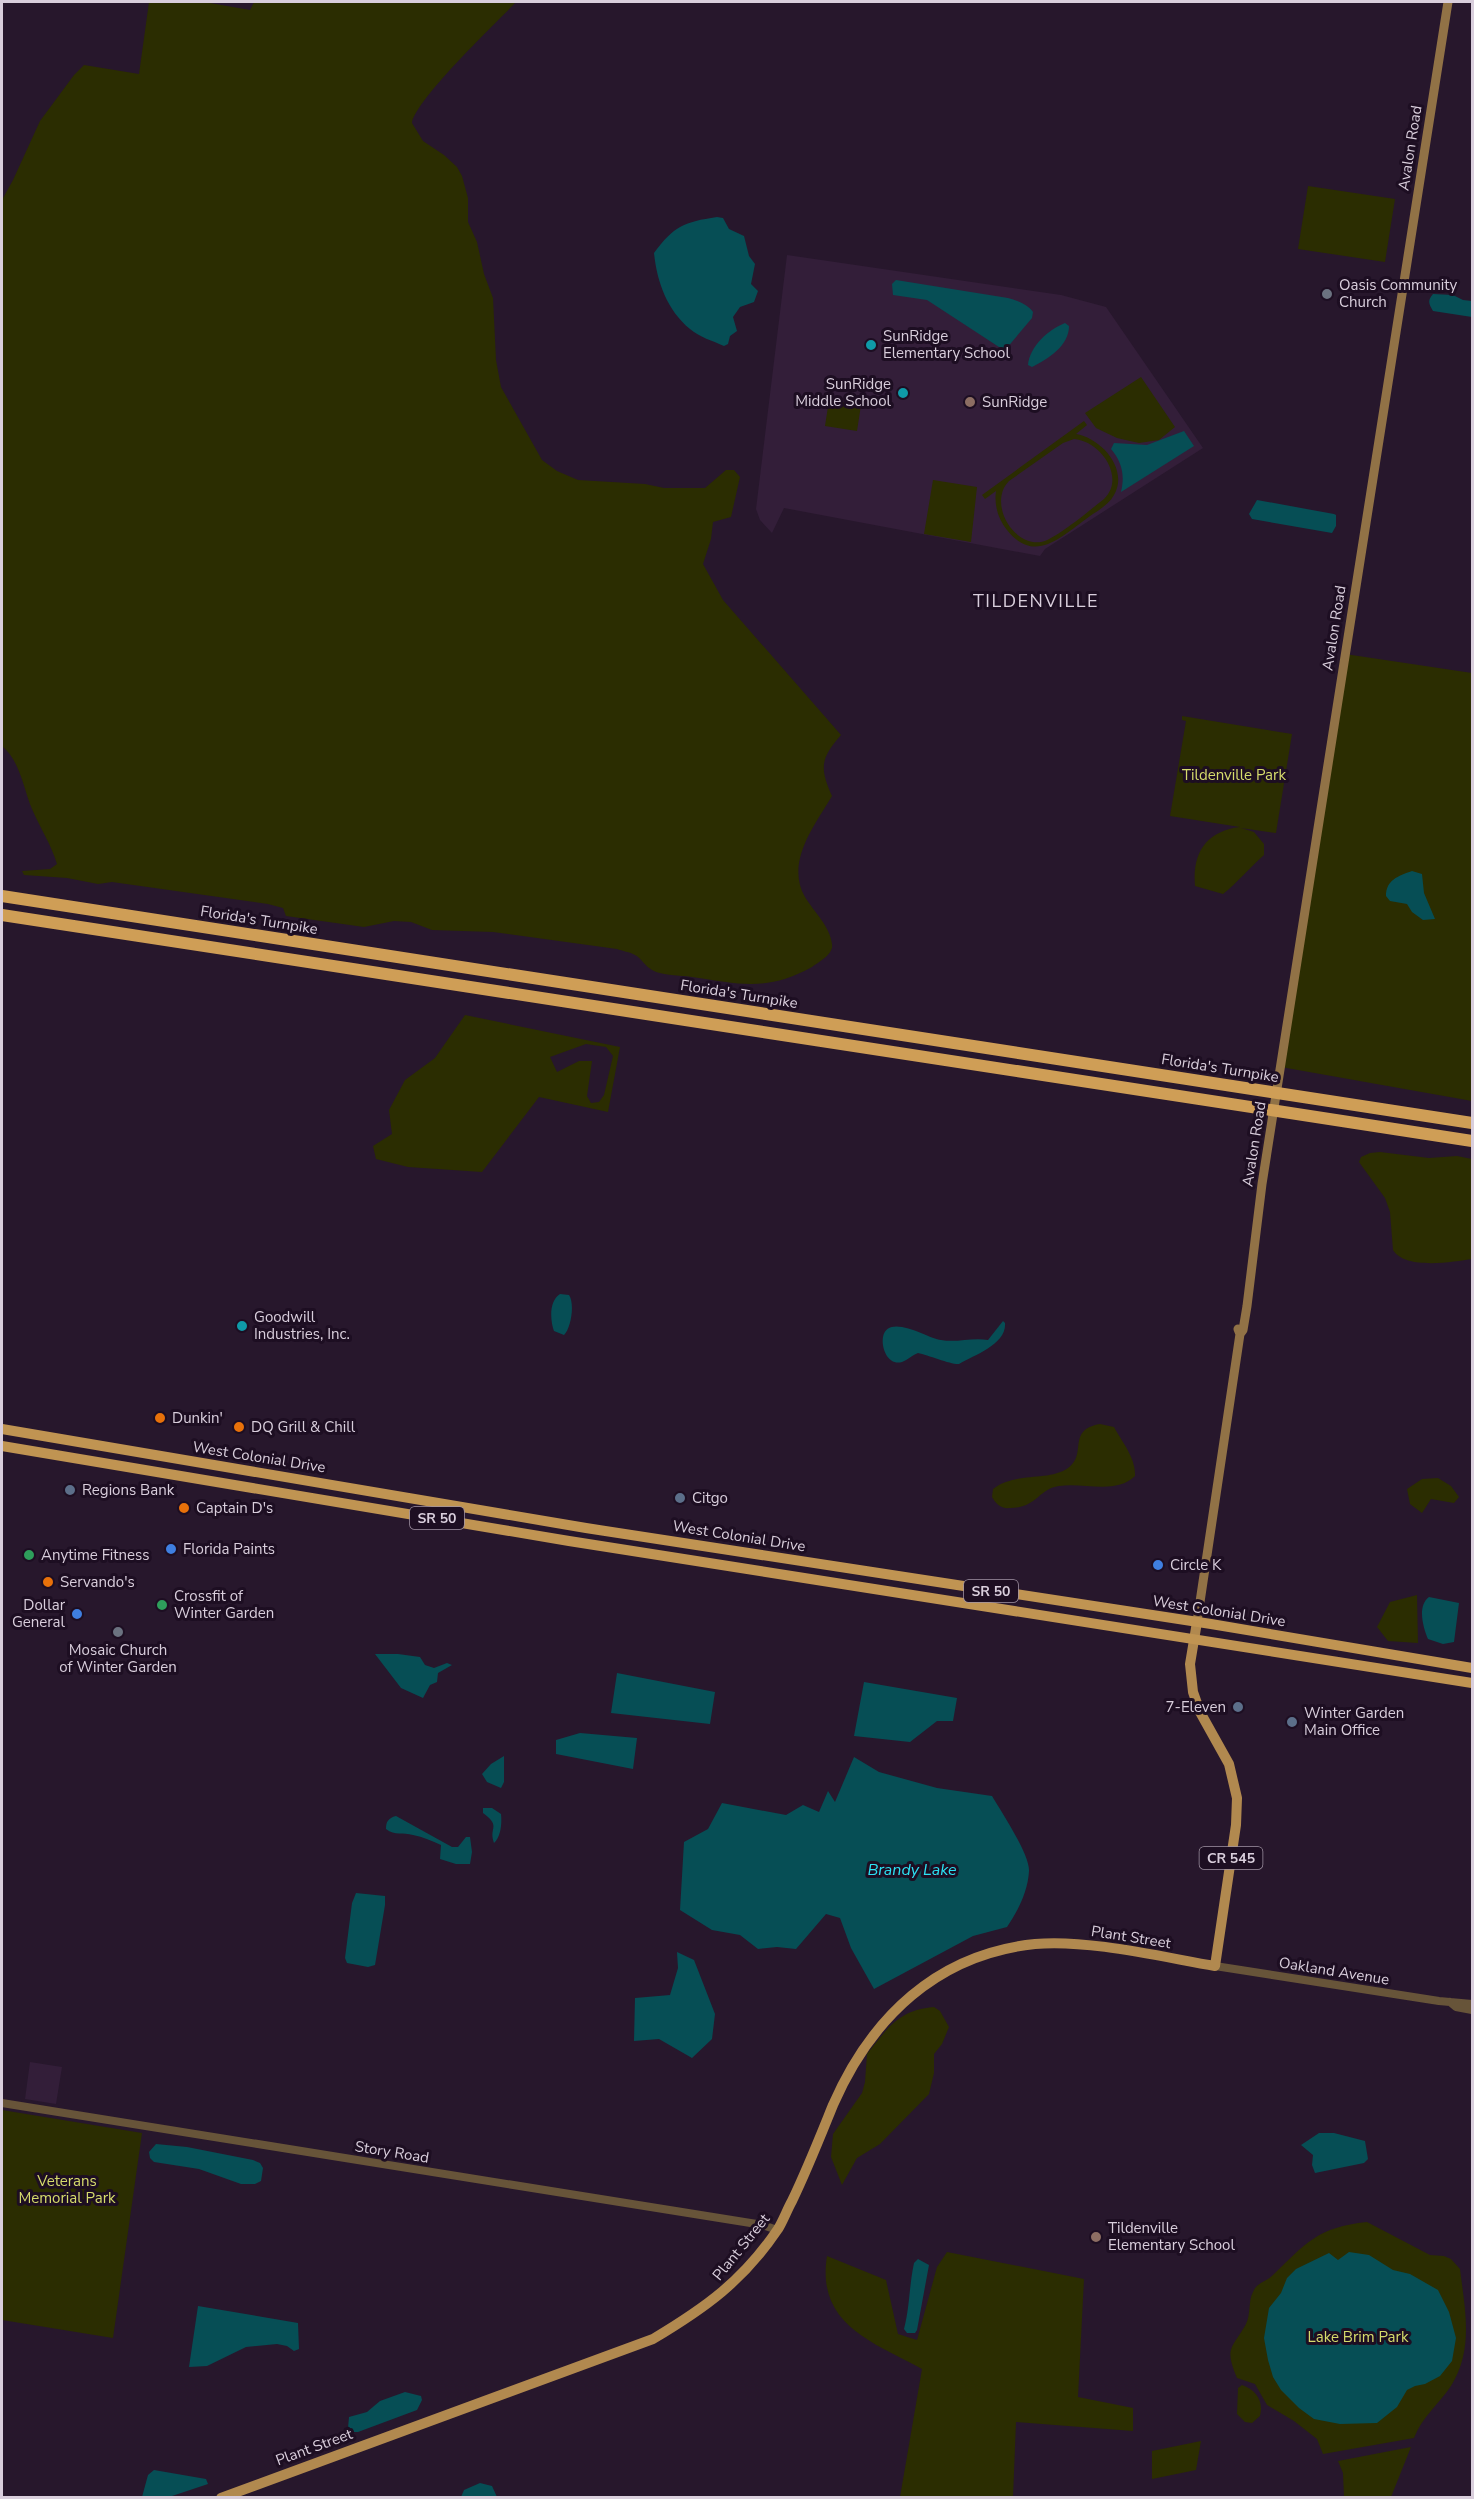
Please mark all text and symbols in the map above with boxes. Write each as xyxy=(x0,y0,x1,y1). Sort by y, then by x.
street label: Avalon Road xyxy=(1393,104,1427,192)
place label: Oasis Community Church xyxy=(1339,275,1458,312)
marker: Oasis Community Church xyxy=(1320,287,1334,301)
place label: SunRidge Elementary School xyxy=(883,326,1010,363)
marker: SunRidge Elementary School xyxy=(864,338,878,352)
place label: SunRidge Middle School xyxy=(795,374,892,411)
marker: SunRidge Middle School xyxy=(896,386,910,400)
place label: SunRidge xyxy=(982,392,1047,412)
marker: SunRidge xyxy=(963,395,977,409)
street label: Avalon Road xyxy=(1317,584,1351,672)
district label: TILDENVILLE xyxy=(973,589,1099,613)
park label: Tildenville Park xyxy=(1182,765,1286,785)
street label: Florida's Turnpike xyxy=(199,901,319,939)
street label: Florida's Turnpike xyxy=(679,975,799,1013)
street label: Florida's Turnpike xyxy=(1160,1049,1280,1087)
street label: Avalon Road xyxy=(1237,1100,1271,1188)
place label: Goodwill Industries, Inc. xyxy=(254,1307,350,1344)
marker: Goodwill Industries, Inc. xyxy=(235,1319,249,1333)
place label: Dunkin' xyxy=(172,1408,223,1428)
marker: Dunkin' xyxy=(153,1411,167,1425)
place label: DQ Grill & Chill xyxy=(251,1417,356,1437)
marker: DQ Grill & Chill xyxy=(232,1420,246,1434)
street label: West Colonial Drive xyxy=(191,1437,327,1477)
place label: Regions Bank xyxy=(82,1480,175,1500)
marker: Regions Bank xyxy=(63,1483,77,1497)
place label: Citgo xyxy=(692,1488,728,1508)
marker: Citgo xyxy=(673,1491,687,1505)
place label: Captain D's xyxy=(196,1498,273,1518)
marker: Captain D's xyxy=(177,1501,191,1515)
road number: SR 50 xyxy=(410,1507,464,1529)
street label: West Colonial Drive xyxy=(671,1516,807,1556)
place label: Florida Paints xyxy=(183,1539,275,1559)
marker: Florida Paints xyxy=(164,1542,178,1556)
place label: Anytime Fitness xyxy=(41,1545,150,1565)
marker: Anytime Fitness xyxy=(22,1548,36,1562)
place label: Circle K xyxy=(1170,1555,1222,1575)
marker: Circle K xyxy=(1151,1558,1165,1572)
place label: Servando's xyxy=(60,1572,135,1592)
marker: Servando's xyxy=(41,1575,55,1589)
road number: SR 50 xyxy=(964,1580,1018,1602)
place label: Crossfit of Winter Garden xyxy=(174,1586,274,1623)
street label: West Colonial Drive xyxy=(1151,1591,1287,1631)
place label: Dollar General xyxy=(12,1595,66,1632)
marker: Crossfit of Winter Garden xyxy=(155,1598,169,1612)
marker: Dollar General xyxy=(70,1607,84,1621)
marker: Mosaic Church of Winter Garden xyxy=(111,1625,125,1639)
place label: Mosaic Church of Winter Garden xyxy=(59,1640,177,1677)
place label: 7-Eleven xyxy=(1166,1697,1226,1717)
marker: 7-Eleven xyxy=(1231,1700,1245,1714)
place label: Winter Garden Main Office xyxy=(1304,1703,1404,1740)
marker: Winter Garden Main Office xyxy=(1285,1715,1299,1729)
road number: CR 545 xyxy=(1200,1847,1262,1869)
water label: Brandy Lake xyxy=(867,1859,957,1881)
street label: Plant Street xyxy=(1090,1921,1173,1953)
street label: Oakland Avenue xyxy=(1277,1952,1391,1990)
street label: Story Road xyxy=(353,2136,431,2168)
park label: Veterans Memorial Park xyxy=(18,2171,116,2208)
street label: Plant Street xyxy=(708,2209,775,2285)
place label: Tildenville Elementary School xyxy=(1108,2218,1235,2255)
marker: Tildenville Elementary School xyxy=(1089,2230,1103,2244)
park label: Lake Brim Park xyxy=(1308,2327,1409,2347)
street label: Plant Street xyxy=(273,2424,356,2470)

